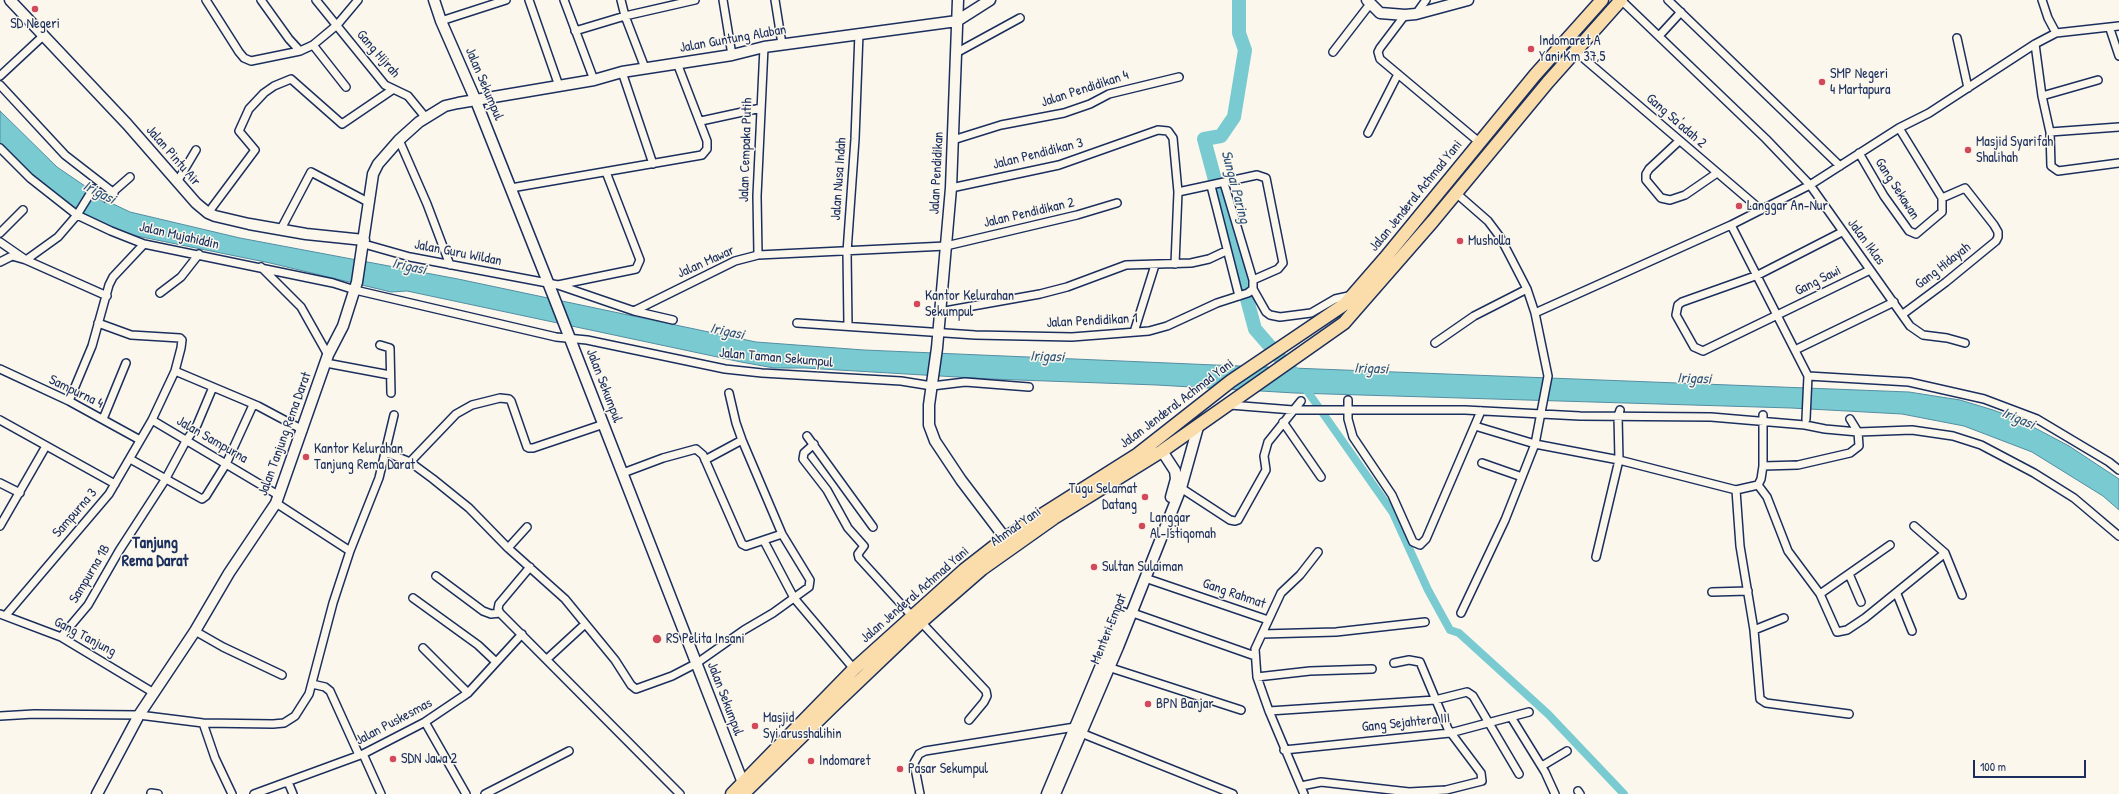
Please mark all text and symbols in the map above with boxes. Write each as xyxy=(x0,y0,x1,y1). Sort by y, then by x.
marker: SD Negeri xyxy=(30,4,40,14)
place label: SD Negeri xyxy=(10,16,60,32)
street label: Jalan Guntung Alaban xyxy=(678,21,788,57)
street label: Gang Hijrah xyxy=(353,27,403,81)
place label: Indomaret A Yani Km 37,5 xyxy=(1539,33,1605,66)
marker: Indomaret A Yani Km 37,5 xyxy=(1526,44,1536,54)
street label: Jalan Sekumpul xyxy=(461,45,507,123)
place label: SMP Negeri 4 Martapura xyxy=(1830,66,1890,98)
street label: Jalan Pendidikan 4 xyxy=(1039,67,1131,111)
marker: SMP Negeri 4 Martapura xyxy=(1817,77,1827,87)
street label: Gang Sa'adah 2 xyxy=(1642,90,1710,152)
street label: Jalan Cempaka Putih xyxy=(736,98,756,202)
street label: Jalan Pintu Air xyxy=(142,122,204,190)
street label: Jalan Pendidikan xyxy=(926,131,948,215)
place label: Masjid Syarifah Shalihah xyxy=(1976,134,2053,166)
street label: Jalan Pendidikan 3 xyxy=(991,135,1085,173)
street label: Jalan Nusa Indah xyxy=(828,137,850,221)
street label: Jalan Jenderal Achmad Yani xyxy=(1366,137,1466,255)
marker: Masjid Syarifah Shalihah xyxy=(1963,145,1973,155)
water label: Sungai Paring xyxy=(1217,149,1253,225)
street label: Gang Sekawan xyxy=(1871,155,1923,223)
water label: Irigasi xyxy=(80,177,118,209)
street label: Jalan Pendidikan 2 xyxy=(982,194,1076,232)
place label: Langgar An-Nur xyxy=(1747,198,1828,214)
marker: Langgar An-Nur xyxy=(1734,201,1744,211)
street label: Jalan Iklas xyxy=(1844,216,1888,268)
street label: Jalan Mujahiddin xyxy=(137,219,221,253)
place label: Musholla xyxy=(1468,233,1510,249)
street label: Jalan Guru Wildan xyxy=(413,236,503,270)
marker: Musholla xyxy=(1455,236,1465,246)
street label: Gang Hidayah xyxy=(1912,239,1974,293)
street label: Jalan Mawar xyxy=(675,242,737,282)
water label: Irigasi xyxy=(390,255,428,279)
street label: Gang Sawi xyxy=(1792,262,1844,300)
place label: Kantor Kelurahan Sekumpul xyxy=(925,288,1014,320)
marker: Kantor Kelurahan Sekumpul xyxy=(912,299,922,309)
street label: Jalan Pendidikan 1 xyxy=(1046,310,1138,332)
water label: Irigasi xyxy=(708,320,746,344)
street label: Jalan Taman Sekumpul xyxy=(718,345,834,371)
street label: Jalan Sekumpul xyxy=(582,347,626,425)
water label: Irigasi xyxy=(1030,347,1064,367)
street label: Jalan Jenderal Achmad Yani xyxy=(1117,356,1237,452)
water label: Irigasi xyxy=(1354,359,1388,379)
water label: Irigasi xyxy=(1677,369,1711,389)
street label: Jalan Tanjung Rema Darat xyxy=(255,370,315,498)
street label: Sampurna 4 xyxy=(46,372,106,412)
water label: Irigasi xyxy=(1999,404,2037,434)
street label: Jalan Sampurna xyxy=(173,413,251,467)
place label: Kantor Kelurahan Tanjung Rema Darat xyxy=(314,441,415,474)
marker: Kantor Kelurahan Tanjung Rema Darat xyxy=(301,452,311,462)
place label: Tugu Selamat Datang xyxy=(1069,481,1137,514)
street label: Sampurna 3 xyxy=(49,485,101,541)
marker: Tugu Selamat Datang xyxy=(1140,492,1150,502)
street label: Ahmad Yani xyxy=(988,504,1044,550)
place label: Langgar Al-Istiqomah xyxy=(1150,510,1216,542)
marker: Langgar Al-Istiqomah xyxy=(1137,521,1147,531)
district label: Tanjung Rema Darat xyxy=(122,534,188,572)
street label: Sampurna 1B xyxy=(66,542,114,606)
street label: Jalan Jenderal Achmad Yani xyxy=(857,543,973,647)
place label: Sultan Sulaiman xyxy=(1102,559,1183,575)
marker: Sultan Sulaiman xyxy=(1089,562,1099,572)
street label: Gang Rahmat xyxy=(1200,575,1268,613)
street label: Menteri Empat xyxy=(1087,591,1131,667)
street label: Gang Tanjung xyxy=(51,614,119,660)
place label: RS Pelita Insani xyxy=(666,631,745,647)
marker: RS Pelita Insani xyxy=(651,633,663,645)
street label: Jalan Sekumpul xyxy=(703,660,747,738)
street label: Jalan Puskesmas xyxy=(353,695,435,749)
place label: BPN Banjar xyxy=(1156,696,1214,712)
marker: BPN Banjar xyxy=(1143,699,1153,709)
place label: Masjid Syi'arusshalihin xyxy=(763,710,842,742)
street label: Gang Sejahtera III xyxy=(1361,710,1451,736)
marker: Masjid Syi'arusshalihin xyxy=(750,721,760,731)
place label: SDN Jawa 2 xyxy=(401,751,457,767)
scale bar xyxy=(1975,752,2088,778)
place label: Indomaret xyxy=(819,753,871,769)
marker: SDN Jawa 2 xyxy=(388,754,398,764)
marker: Indomaret xyxy=(806,756,816,766)
text: 100 m xyxy=(1980,758,2006,775)
place label: Pasar Sekumpul xyxy=(908,761,988,777)
marker: Pasar Sekumpul xyxy=(895,764,905,774)

